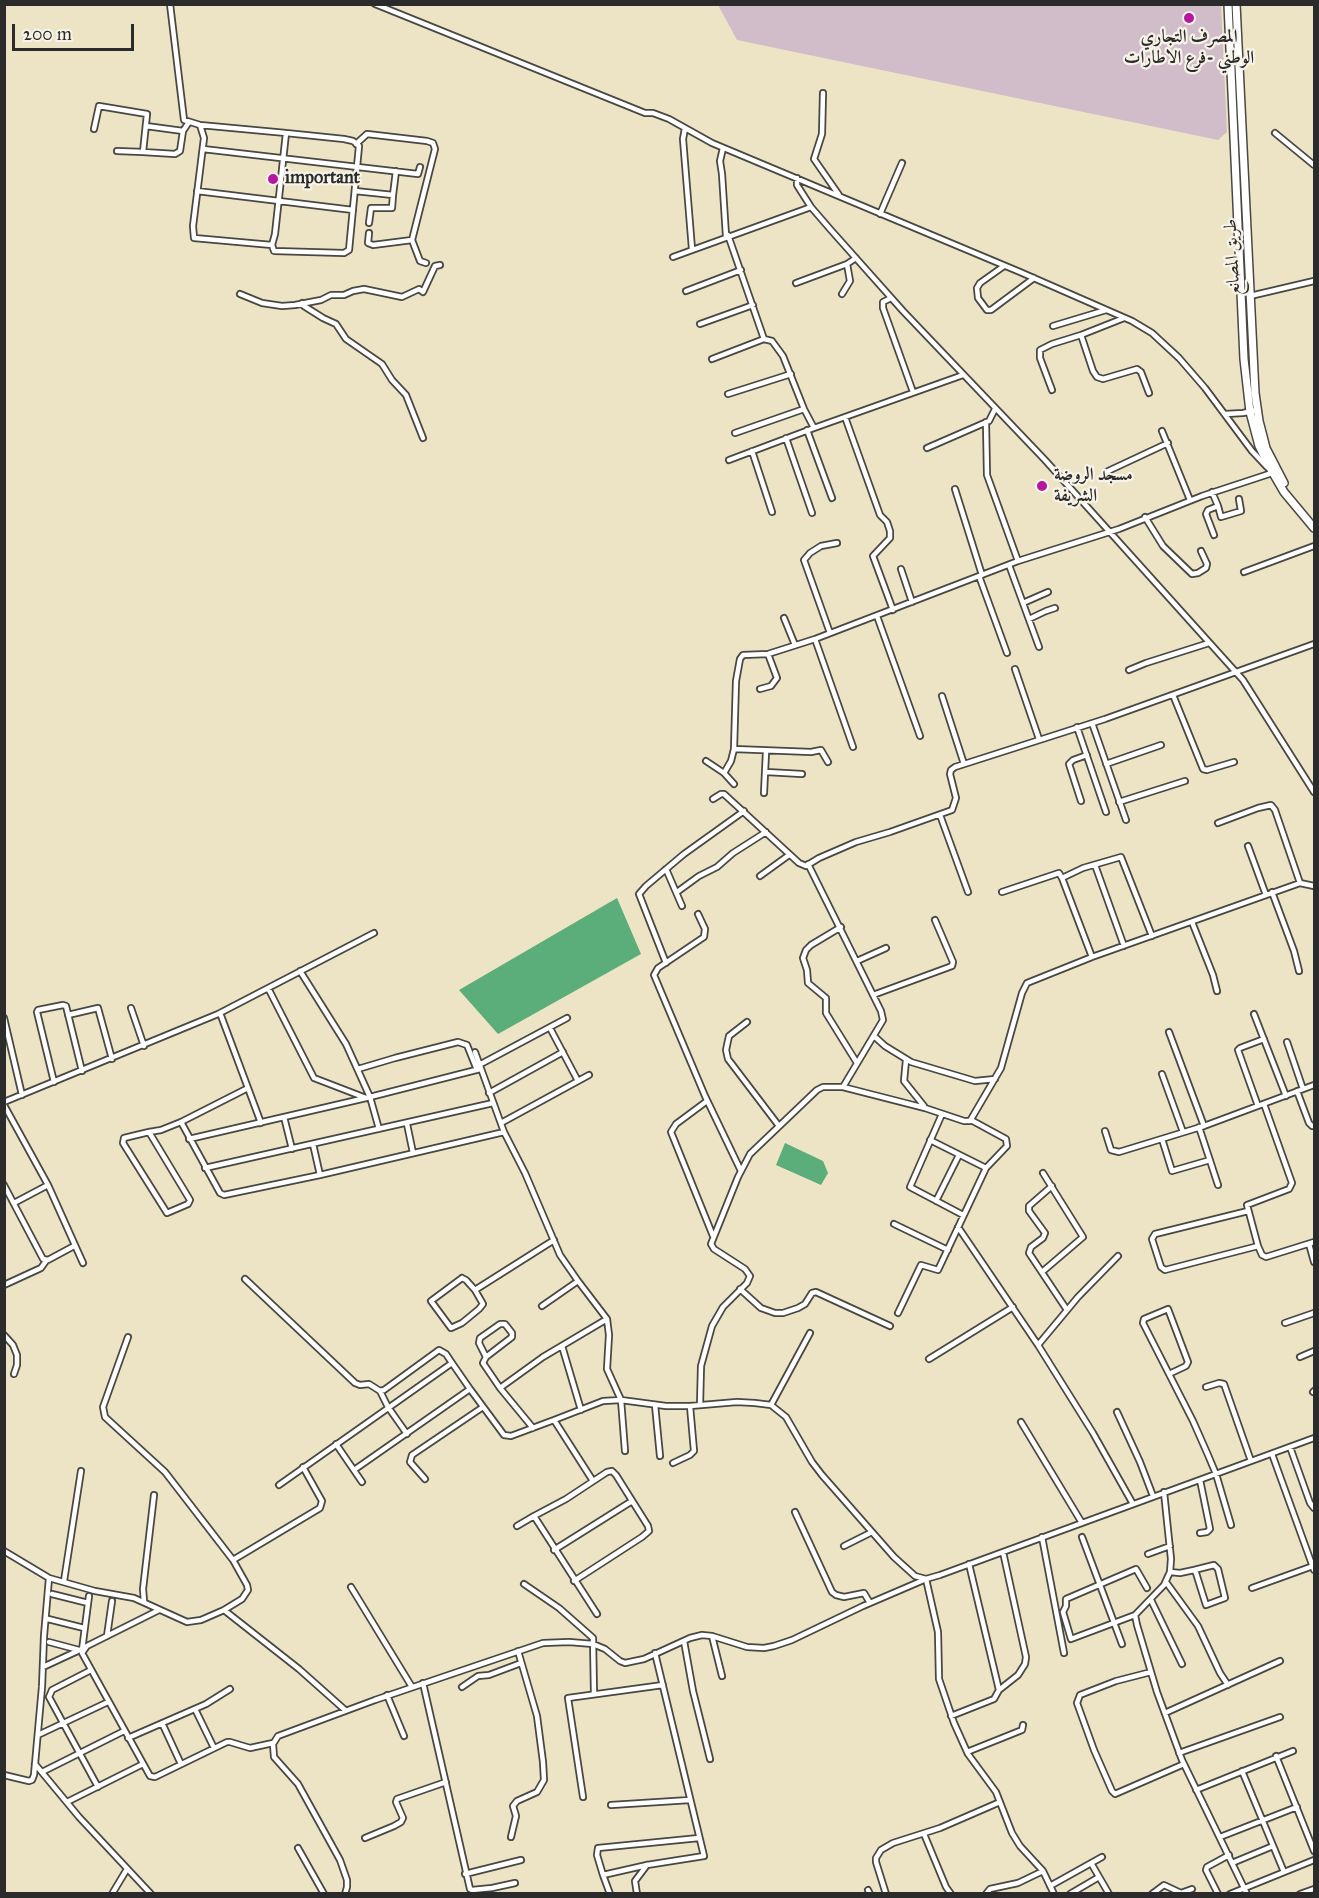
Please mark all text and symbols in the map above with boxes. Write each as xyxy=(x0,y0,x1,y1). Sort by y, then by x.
marker: المصرف التجاري الوطني -فرع الاطارات xyxy=(1182,11,1196,25)
scale bar xyxy=(15,12,136,50)
text: 200 m xyxy=(23,23,72,45)
place label: المصرف التجاري الوطني -فرع الاطارات xyxy=(1124,27,1254,70)
place label: important xyxy=(285,168,360,190)
marker: important xyxy=(266,172,280,186)
street label: طريق المصانع xyxy=(1220,218,1246,296)
place label: مسجد الروضة الشريفة xyxy=(1054,465,1133,508)
marker: مسجد الروضة الشريفة xyxy=(1035,479,1049,493)

